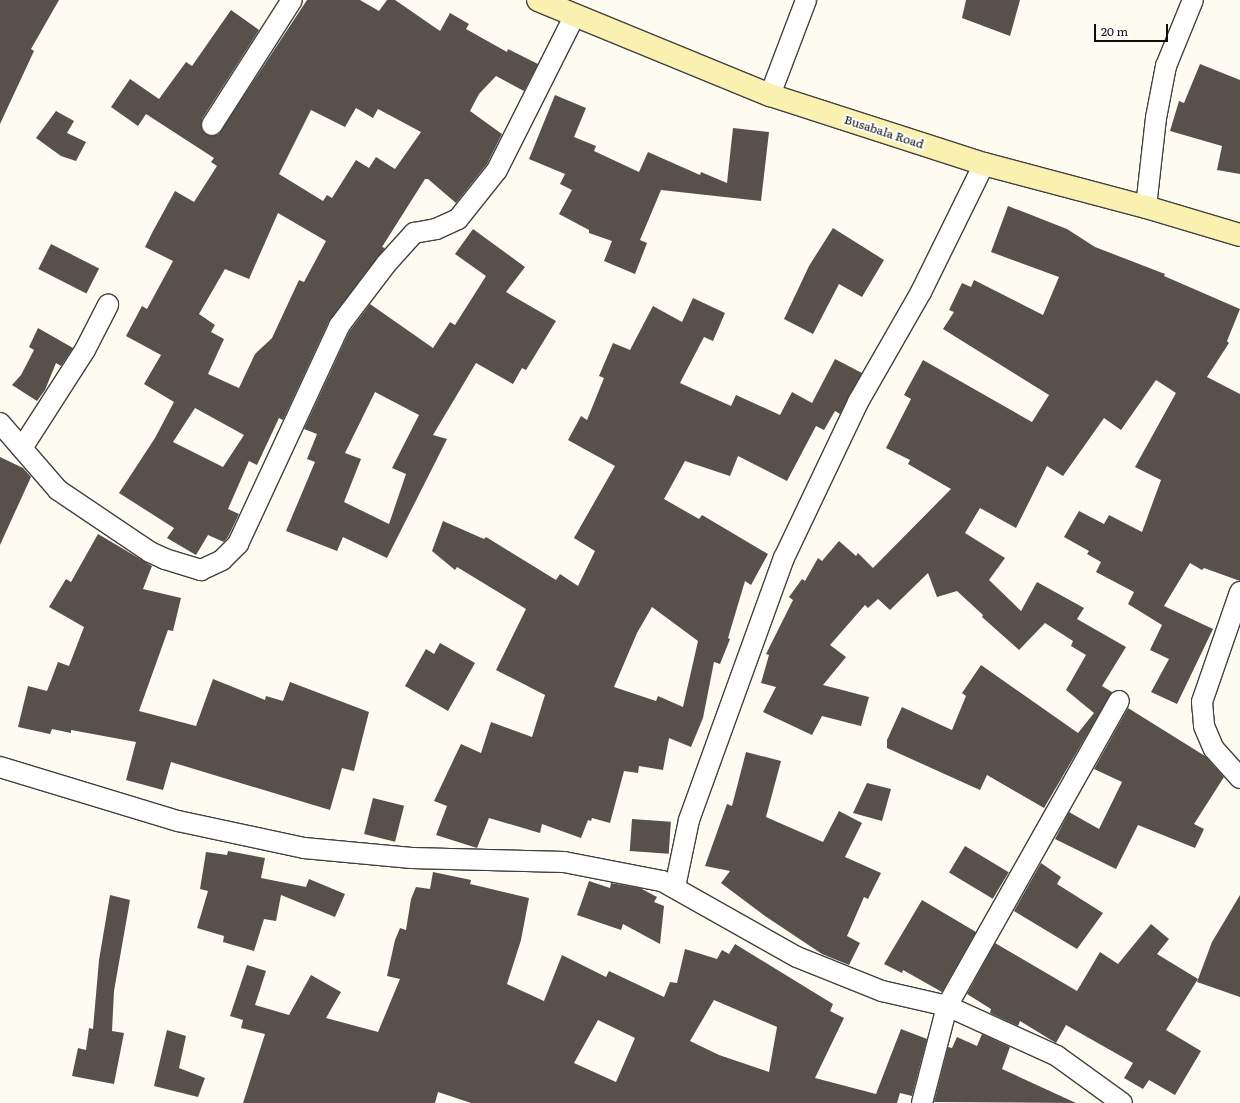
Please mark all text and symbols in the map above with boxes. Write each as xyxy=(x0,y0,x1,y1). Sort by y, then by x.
scale bar xyxy=(1096,16,1170,42)
text: 20 m xyxy=(1101,22,1128,40)
street label: Busabala Road xyxy=(842,112,926,152)

